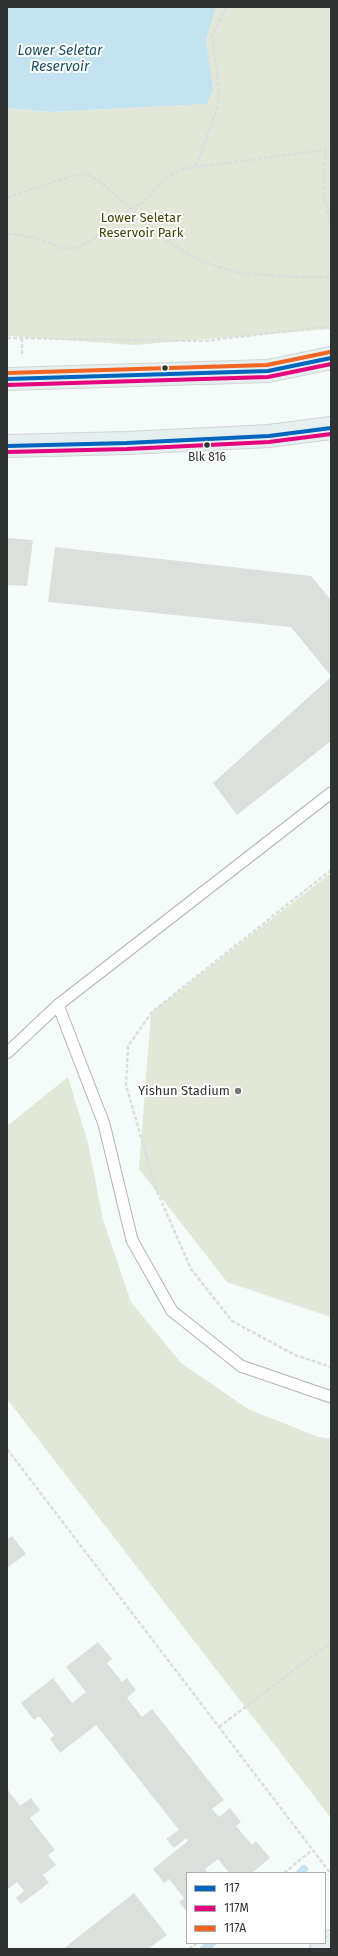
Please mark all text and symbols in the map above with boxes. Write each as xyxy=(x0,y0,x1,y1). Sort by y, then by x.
water label: Lower Seletar Reservoir xyxy=(18,43,102,76)
park label: Lower Seletar Reservoir Park xyxy=(99,210,183,241)
unlabelled marker xyxy=(160,363,170,373)
marker: Blk 816 xyxy=(202,440,212,450)
place label: Blk 816 xyxy=(188,451,226,465)
place label: Yishun Stadium xyxy=(138,1083,230,1099)
marker: Yishun Stadium xyxy=(233,1086,243,1096)
legend xyxy=(186,1872,326,1944)
text: 117 xyxy=(224,1881,240,1895)
text: 117M xyxy=(224,1901,249,1915)
text: 117A xyxy=(224,1921,246,1935)

